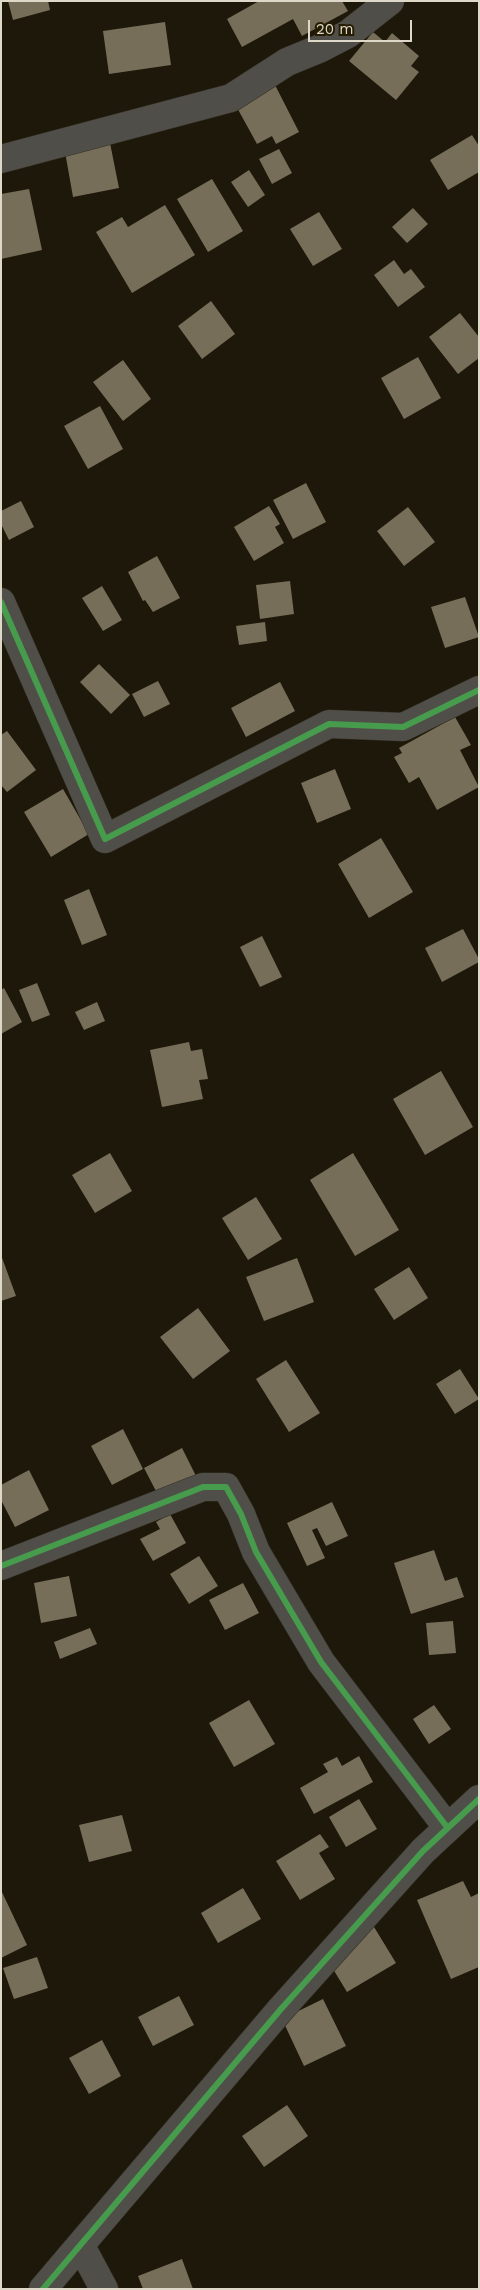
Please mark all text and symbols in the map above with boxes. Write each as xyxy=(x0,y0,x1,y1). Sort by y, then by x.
scale bar xyxy=(310,10,414,42)
text: 20 m xyxy=(316,20,354,38)

